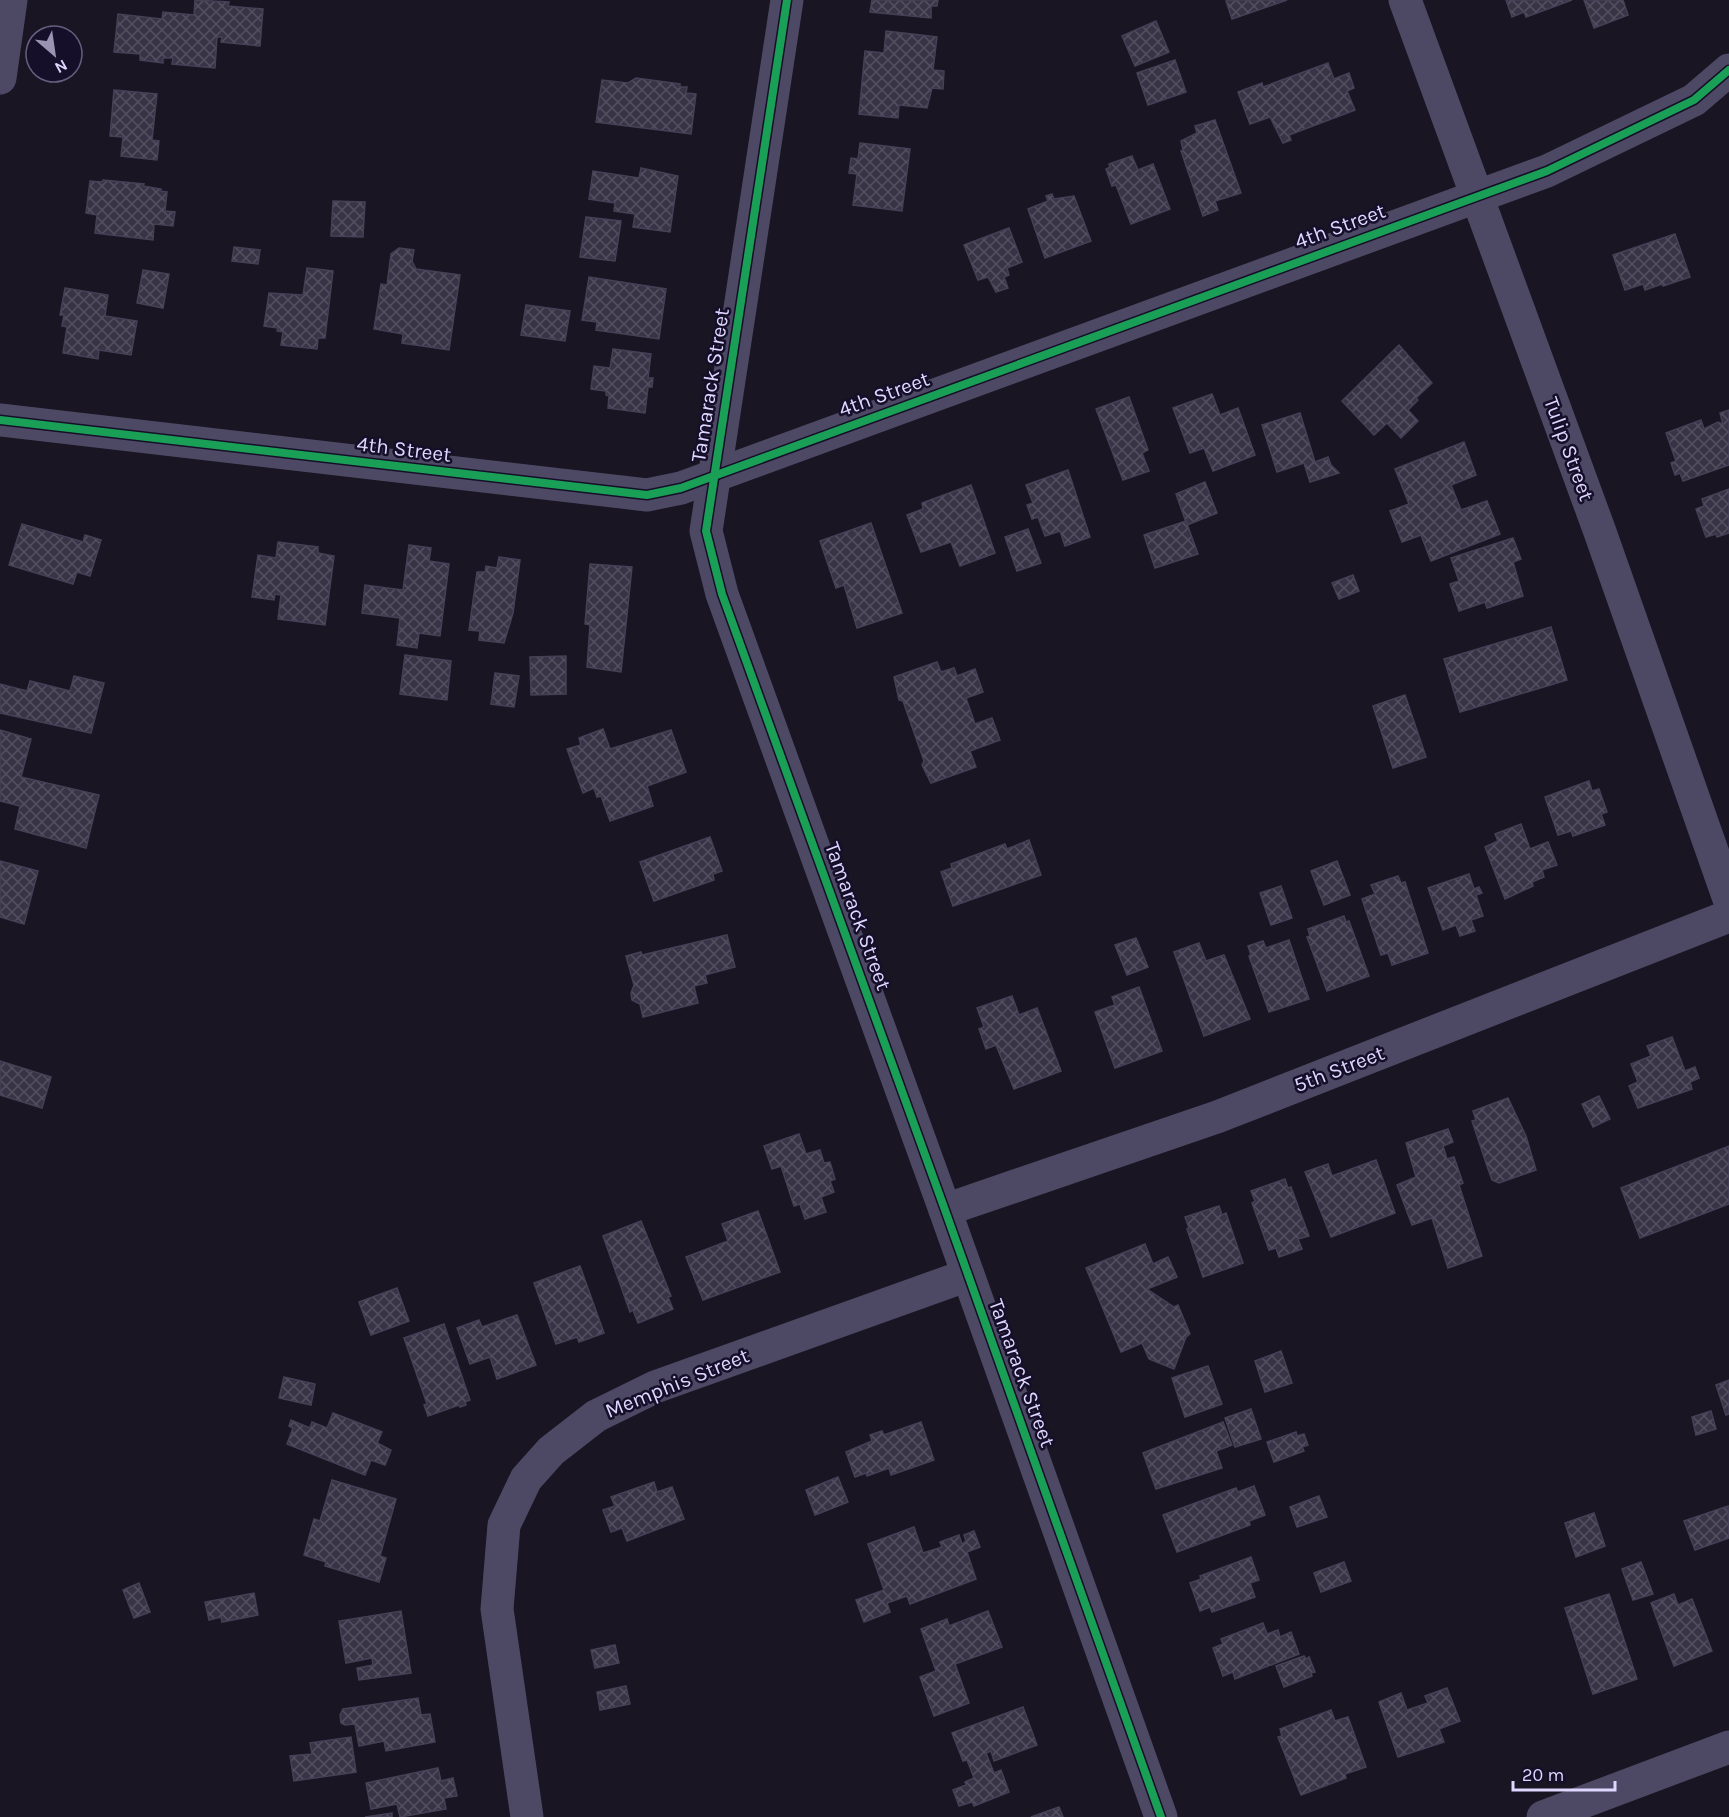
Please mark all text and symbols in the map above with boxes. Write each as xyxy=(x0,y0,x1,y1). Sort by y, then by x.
north arrow xyxy=(24,24,84,84)
text: N xyxy=(51,56,71,78)
street label: 4th Street xyxy=(1291,198,1389,254)
street label: Tamarack Street xyxy=(686,306,734,464)
street label: 4th Street xyxy=(835,366,933,422)
street label: Tulip Street xyxy=(1539,394,1599,504)
street label: 4th Street xyxy=(355,431,453,467)
street label: Tamarack Street xyxy=(820,839,896,993)
street label: 5th Street xyxy=(1290,1041,1388,1097)
street label: Tamarack Street xyxy=(984,1296,1060,1450)
street label: Memphis Street xyxy=(602,1343,753,1423)
scale bar xyxy=(1513,1754,1615,1792)
text: 20 m xyxy=(1522,1764,1564,1786)

